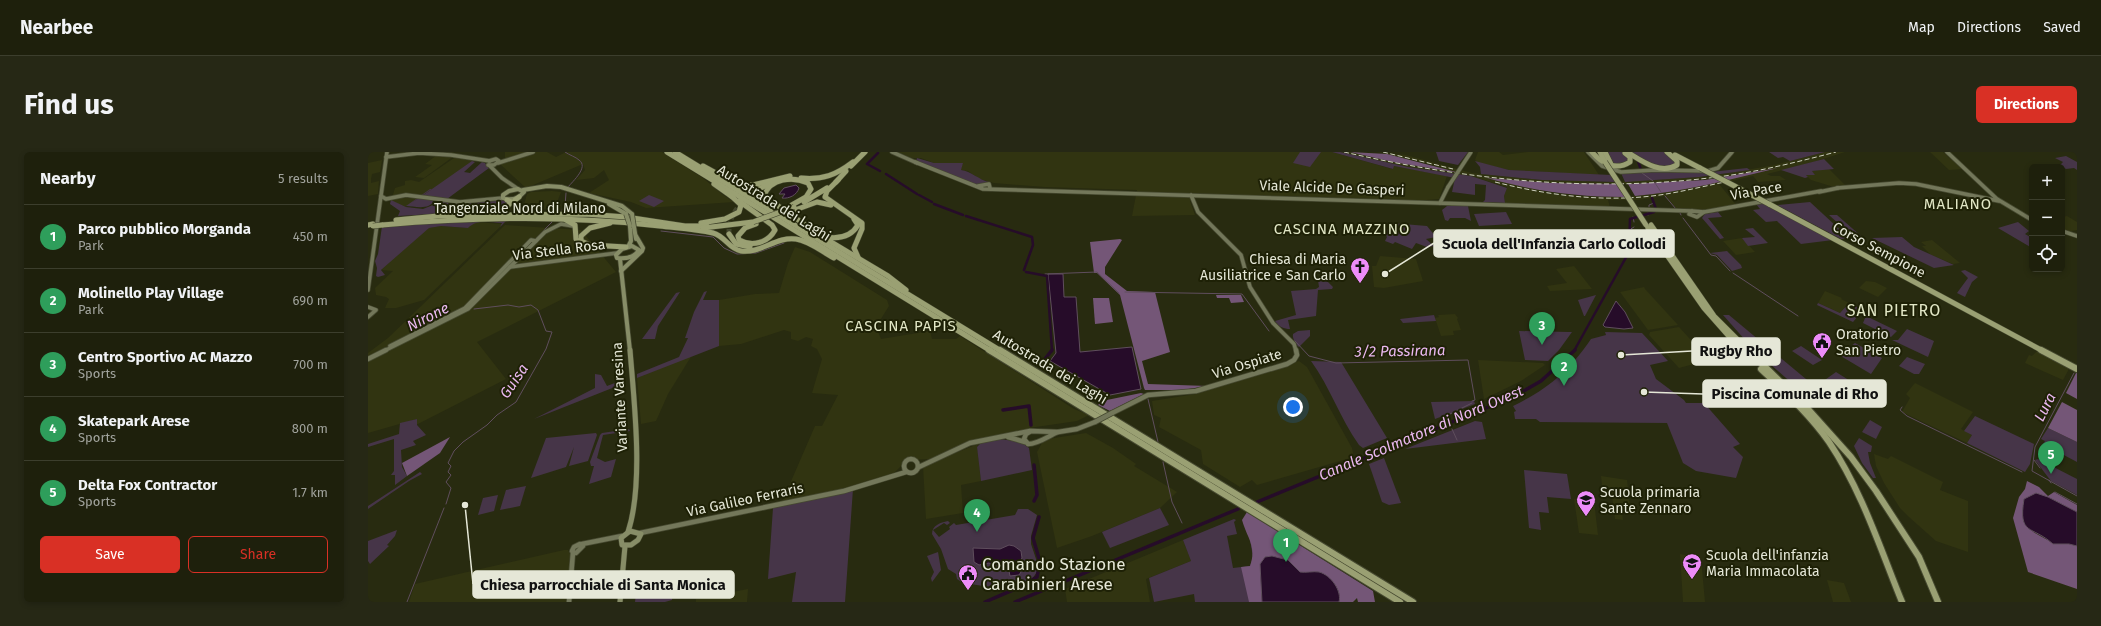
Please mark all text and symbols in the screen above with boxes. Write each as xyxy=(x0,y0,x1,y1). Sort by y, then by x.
text: Nearbee xyxy=(20,16,93,39)
text: Map xyxy=(1908,19,1935,36)
text: Directions xyxy=(1957,19,2021,36)
text: Saved xyxy=(2043,19,2081,36)
button: Directions xyxy=(1976,86,2077,123)
text: Find us xyxy=(24,88,114,121)
street label: Autostrada dei Laghi xyxy=(714,161,834,245)
map controls xyxy=(2029,164,2065,272)
button: + xyxy=(2029,164,2065,200)
text: Nearby xyxy=(40,168,95,189)
text: 5 results xyxy=(278,171,328,186)
street label: Viale Alcide De Gasperi xyxy=(1259,177,1405,199)
street label: Via Pace xyxy=(1729,178,1783,204)
district label: MALIANO xyxy=(1924,195,1992,213)
street label: Tangenziale Nord di Milano xyxy=(434,200,606,217)
button: − xyxy=(2029,200,2065,236)
street label: Corso Sempione xyxy=(1830,218,1928,282)
text: Parco pubblico Morganda xyxy=(78,220,251,238)
district label: CASCINA MAZZINO xyxy=(1274,220,1410,238)
text: 1 xyxy=(50,229,56,244)
text: 450 m xyxy=(293,229,328,244)
callout: Scuola dell'Infanzia Carlo Collodi xyxy=(1434,230,1674,257)
text: Scuola dell'Infanzia Carlo Collodi xyxy=(1442,235,1666,253)
street label: Via Stella Rosa xyxy=(512,236,606,264)
button: locate xyxy=(2029,236,2065,272)
text: Park xyxy=(78,238,104,253)
place label: Chiesa di Maria Ausiliatrice e San Carlo xyxy=(1200,251,1346,284)
church icon: Chiesa di Maria Ausiliatrice e San Carlo xyxy=(1349,256,1371,284)
text: Molinello Play Village xyxy=(78,284,224,302)
text: 2 xyxy=(50,293,56,308)
text: 690 m xyxy=(293,293,328,308)
water label: Nirone xyxy=(404,299,452,335)
district label: SAN PIETRO xyxy=(1847,301,1941,320)
text: Park xyxy=(78,302,104,317)
pin: 3 xyxy=(1529,312,1555,345)
district label: CASCINA PAPIS xyxy=(845,317,957,335)
street label: Autostrada dei Laghi xyxy=(990,326,1110,408)
place label: Oratorio San Pietro xyxy=(1836,326,1901,359)
public building icon: Oratorio San Pietro xyxy=(1811,331,1833,359)
callout: Rugby Rho xyxy=(1692,338,1780,365)
water label: 3/2 Passirana xyxy=(1353,341,1446,361)
street label: Variante Varesina xyxy=(609,342,631,452)
text: Rugby Rho xyxy=(1700,342,1773,360)
street label: Via Ospiate xyxy=(1210,345,1284,383)
text: Centro Sportivo AC Mazzo xyxy=(78,348,252,366)
pin: 2 xyxy=(1551,353,1577,386)
text: 3 xyxy=(50,357,56,372)
text: 700 m xyxy=(293,357,328,372)
water label: Guisa xyxy=(496,360,532,402)
text: Sports xyxy=(78,366,116,381)
callout: Piscina Comunale di Rho xyxy=(1703,380,1886,407)
water label: Canale Scolmatore di Nord Ovest xyxy=(1316,381,1527,484)
text: Piscina Comunale di Rho xyxy=(1711,385,1879,403)
water label: Lura xyxy=(2030,390,2060,424)
your location xyxy=(1283,397,1303,417)
text: Skatepark Arese xyxy=(78,412,190,430)
text: 4 xyxy=(49,421,57,436)
text: 800 m xyxy=(292,421,328,436)
text: Sports xyxy=(78,430,116,445)
pin: 5 xyxy=(2038,441,2064,474)
text: Delta Fox Contractor xyxy=(78,476,217,494)
street label: Via Galileo Ferraris xyxy=(685,479,805,521)
place label: Scuola primaria Sante Zennaro xyxy=(1600,484,1700,517)
text: 5 xyxy=(50,485,56,500)
text: 1.7 km xyxy=(292,485,328,500)
school or university icon: Scuola primaria Sante Zennaro xyxy=(1575,489,1597,517)
text: Sports xyxy=(78,494,116,509)
pin: 4 xyxy=(964,499,990,532)
pin: 1 xyxy=(1273,529,1299,562)
button: Save xyxy=(40,536,180,573)
button: Share xyxy=(188,536,328,573)
place label: Scuola dell'infanzia Maria Immacolata xyxy=(1706,547,1829,580)
school or university icon: Scuola dell'infanzia Maria Immacolata xyxy=(1681,552,1703,580)
place label: Comando Stazione Carabinieri Arese xyxy=(982,554,1125,595)
public building icon: Comando Stazione Carabinieri Arese xyxy=(957,563,979,591)
callout: Chiesa parrocchiale di Santa Monica xyxy=(473,571,734,598)
text: Chiesa parrocchiale di Santa Monica xyxy=(480,576,726,594)

